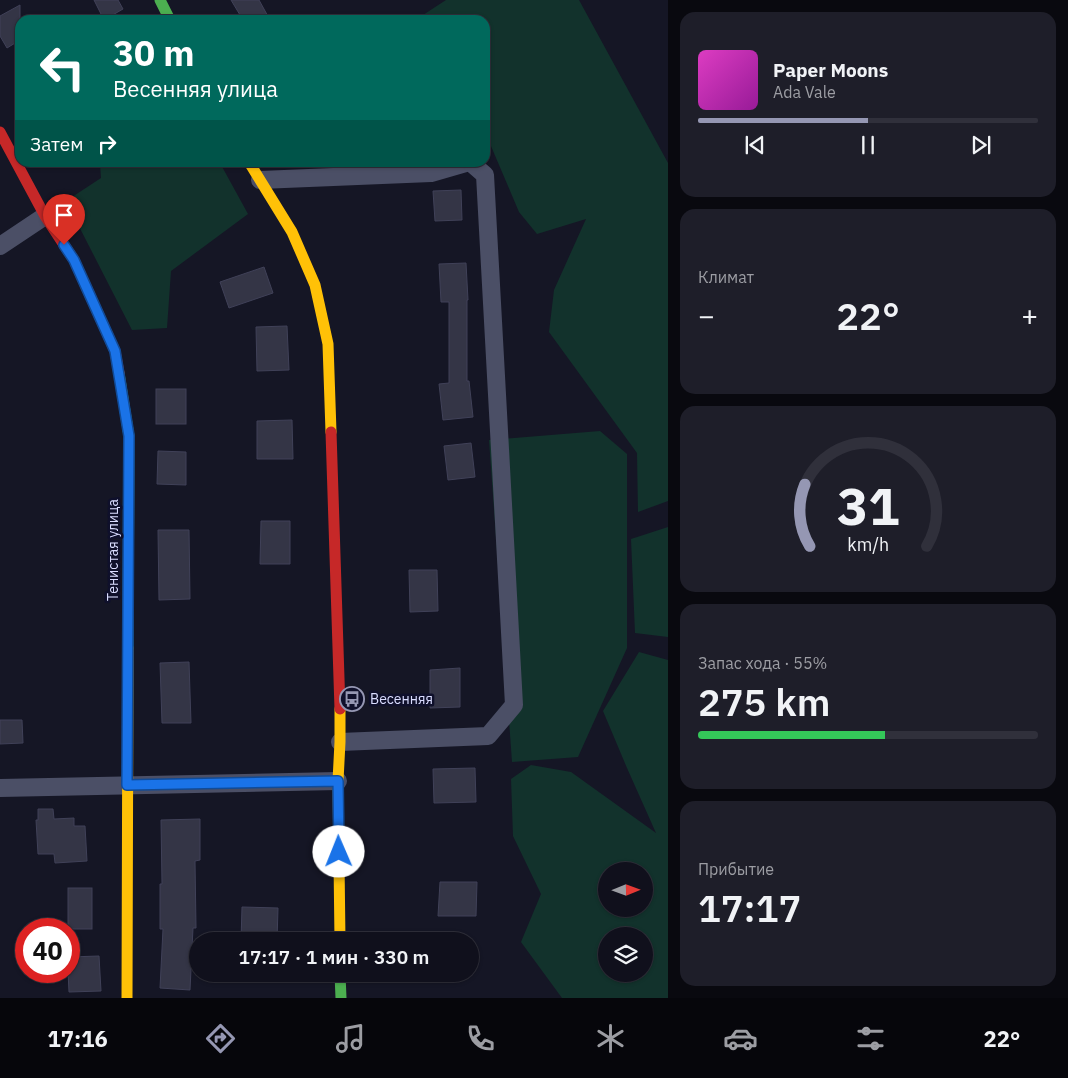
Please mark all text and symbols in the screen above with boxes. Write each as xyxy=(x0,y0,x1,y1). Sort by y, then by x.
text: 30 m xyxy=(113,30,195,76)
icon: left xyxy=(30,35,95,100)
text: Paper Moons xyxy=(773,58,888,82)
text: Весенняя улица xyxy=(113,74,278,103)
text: Ada Vale xyxy=(773,82,836,102)
icon: right xyxy=(93,130,121,158)
icon: previous xyxy=(741,131,769,159)
icon: pause xyxy=(854,131,882,159)
icon: next xyxy=(967,131,995,159)
text: Затем xyxy=(30,132,83,156)
pin xyxy=(43,194,85,245)
icon: arrive xyxy=(50,201,78,229)
text: Климат xyxy=(698,267,754,287)
text: 22° xyxy=(836,291,900,340)
text: − xyxy=(698,297,715,334)
text: + xyxy=(1021,297,1038,334)
text: 31 xyxy=(837,472,899,539)
street label: Тенистая улица xyxy=(104,499,122,601)
text: km/h xyxy=(847,533,889,556)
text: Запас хода · 55% xyxy=(698,653,827,673)
text: 275 km xyxy=(698,677,830,726)
bus stop icon: Весенняя xyxy=(339,686,365,712)
place label: Весенняя xyxy=(370,690,433,708)
position arrow xyxy=(312,825,364,877)
text: Прибытие xyxy=(698,859,774,879)
north arrow xyxy=(598,862,652,918)
map controls xyxy=(598,862,653,982)
text: 17:17 xyxy=(698,883,801,932)
speed limit sign: 40 xyxy=(15,918,80,983)
button: layers xyxy=(598,927,653,982)
text: 17:17 · 1 мин · 330 m xyxy=(239,945,429,969)
icon: directions xyxy=(203,1021,238,1056)
icon: music xyxy=(333,1021,368,1056)
icon: phone xyxy=(463,1021,498,1056)
icon: climate xyxy=(593,1021,628,1056)
icon: car xyxy=(723,1021,758,1056)
icon: filters xyxy=(853,1021,888,1056)
text: 17:16 xyxy=(48,1024,108,1053)
text: 22° xyxy=(984,1024,1020,1053)

